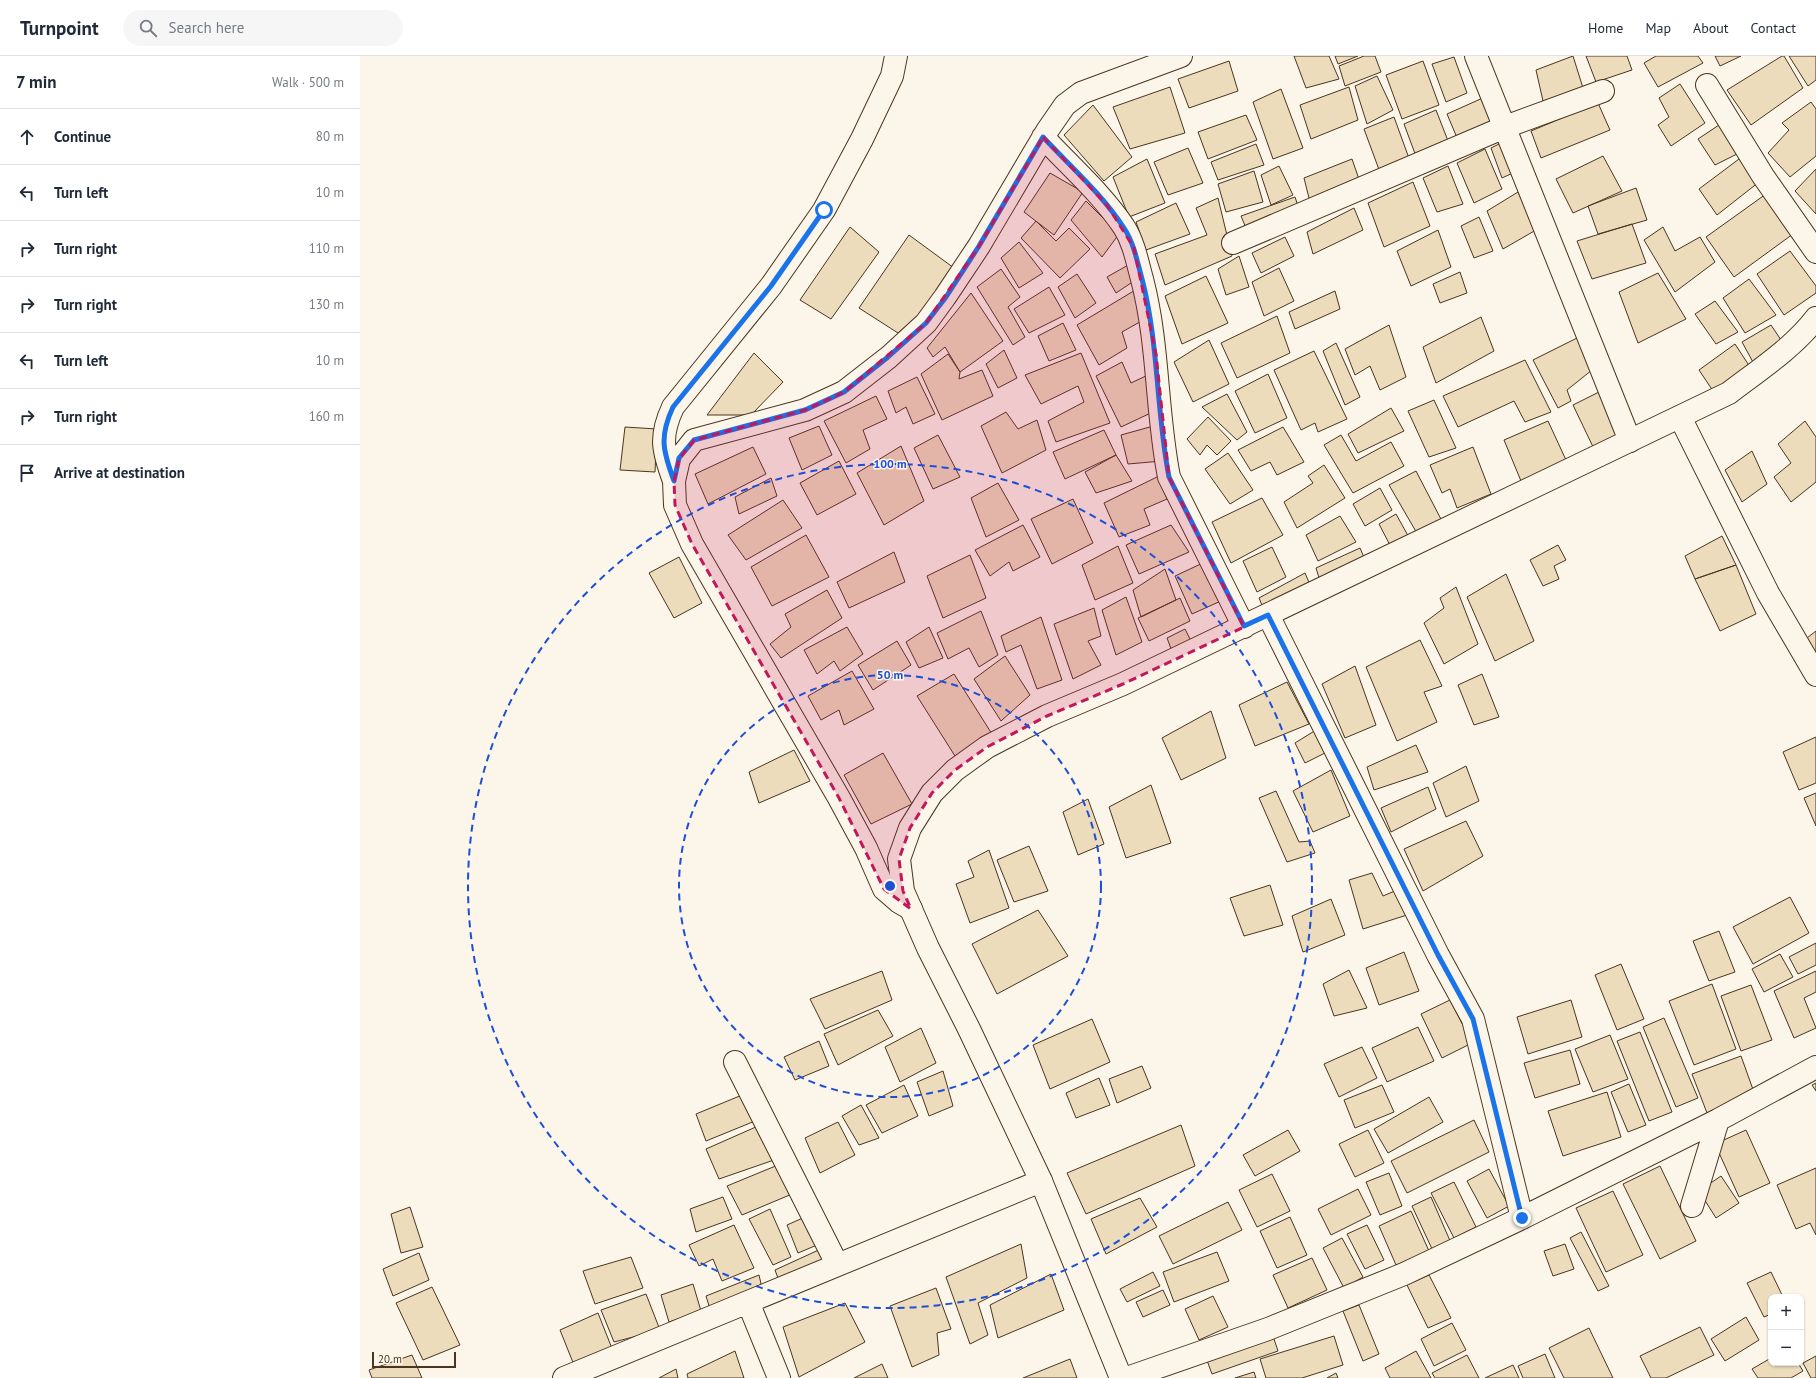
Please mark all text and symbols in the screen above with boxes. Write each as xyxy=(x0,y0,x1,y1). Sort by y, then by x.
search box xyxy=(123,10,403,46)
text: Turnpoint xyxy=(20,16,99,40)
icon: search xyxy=(137,17,159,39)
text: Search here xyxy=(169,18,244,37)
text: Home xyxy=(1588,19,1623,37)
text: Map xyxy=(1645,19,1671,37)
text: About xyxy=(1693,19,1729,37)
text: Contact xyxy=(1751,19,1796,37)
text: 7 min xyxy=(16,71,57,93)
text: Walk · 500 m xyxy=(272,74,344,91)
icon: ahead xyxy=(16,126,38,148)
text: Continue xyxy=(54,127,111,146)
text: 80 m xyxy=(316,128,344,145)
icon: left xyxy=(16,182,38,204)
text: Turn left xyxy=(54,183,108,202)
text: 10 m xyxy=(316,184,344,201)
route start xyxy=(815,201,833,219)
icon: right xyxy=(16,238,38,260)
text: Turn right xyxy=(54,239,117,258)
text: 110 m xyxy=(309,240,344,257)
icon: right xyxy=(16,294,38,316)
text: Turn right xyxy=(54,295,117,314)
text: 130 m xyxy=(309,296,344,313)
icon: left xyxy=(16,350,38,372)
text: Turn left xyxy=(54,351,108,370)
text: 10 m xyxy=(316,352,344,369)
icon: right xyxy=(16,406,38,428)
text: Turn right xyxy=(54,407,117,426)
text: 160 m xyxy=(309,408,344,425)
text: 100 m xyxy=(873,456,907,471)
icon: arrive xyxy=(16,462,38,484)
text: Arrive at destination xyxy=(54,463,185,482)
text: 50 m xyxy=(877,667,903,682)
centre of rings xyxy=(883,879,897,893)
route end xyxy=(1513,1209,1531,1227)
map controls xyxy=(1768,1294,1804,1366)
button: + xyxy=(1768,1294,1804,1330)
button: − xyxy=(1768,1330,1804,1366)
scale bar xyxy=(372,1350,456,1369)
text: 20 m xyxy=(378,1352,402,1366)

